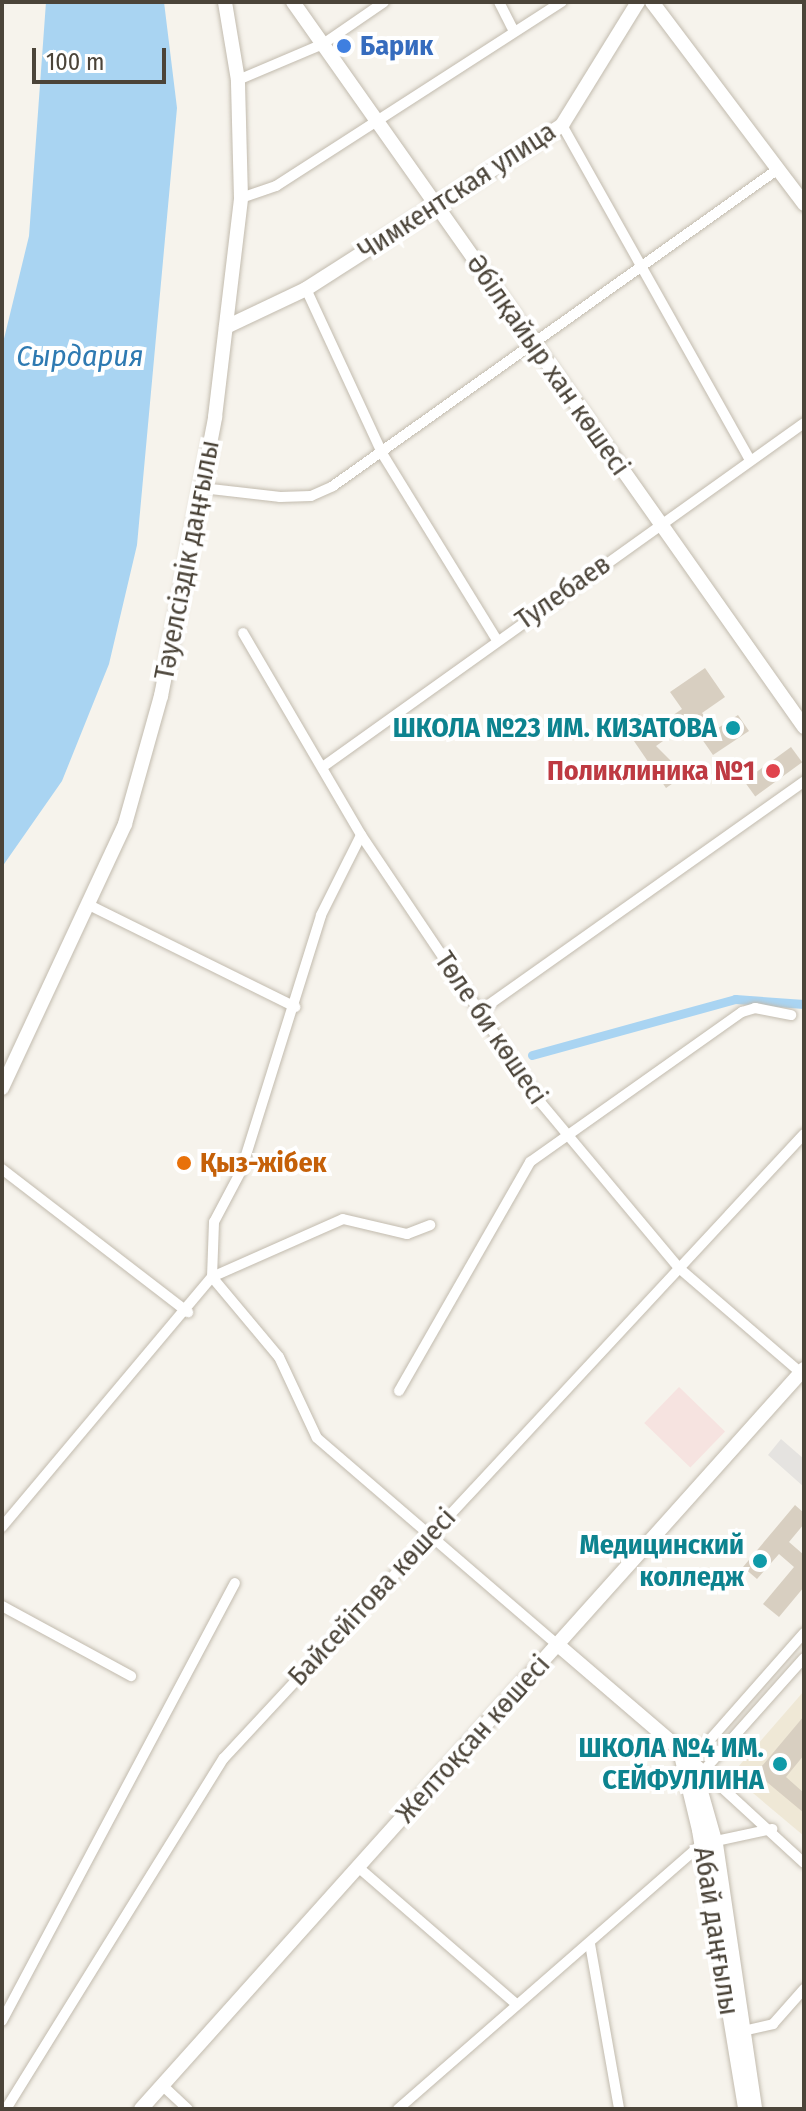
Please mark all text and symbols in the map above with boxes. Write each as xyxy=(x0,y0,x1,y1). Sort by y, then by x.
place label: Барик xyxy=(360,29,433,63)
scale bar xyxy=(36,32,170,82)
marker: Барик xyxy=(335,37,353,55)
text: 100 m xyxy=(46,48,104,76)
street label: Чимкентская улица xyxy=(352,115,562,267)
street label: Әбілқайыр хан көшесі xyxy=(459,248,637,482)
water label: Сырдария xyxy=(16,338,144,374)
street label: Тәуелсіздік даңғылы xyxy=(147,437,227,683)
street label: Тулебаев xyxy=(509,547,617,637)
place label: ШКОЛА №23 ИМ. КИЗАТОВА xyxy=(393,711,717,745)
marker: ШКОЛА №23 ИМ. КИЗАТОВА xyxy=(724,719,742,737)
place label: Поликлиника №1 xyxy=(547,754,755,788)
marker: Поликлиника №1 xyxy=(762,760,784,782)
street label: Төле би көшесі xyxy=(427,945,555,1111)
place label: Қыз-жібек xyxy=(200,1146,327,1180)
marker: Қыз-жібек xyxy=(175,1154,193,1172)
street label: Байсейітова көшесі xyxy=(281,1501,463,1693)
place label: Медицинский колледж xyxy=(580,1528,744,1594)
marker: Медицинский колледж xyxy=(751,1552,769,1570)
street label: Желтоқсан көшесі xyxy=(389,1648,557,1830)
place label: ШКОЛА №4 ИМ. СЕЙФУЛЛИНА xyxy=(579,1731,764,1797)
marker: ШКОЛА №4 ИМ. СЕЙФУЛЛИНА xyxy=(771,1755,789,1773)
street label: Абай даңғылы xyxy=(686,1844,746,2018)

